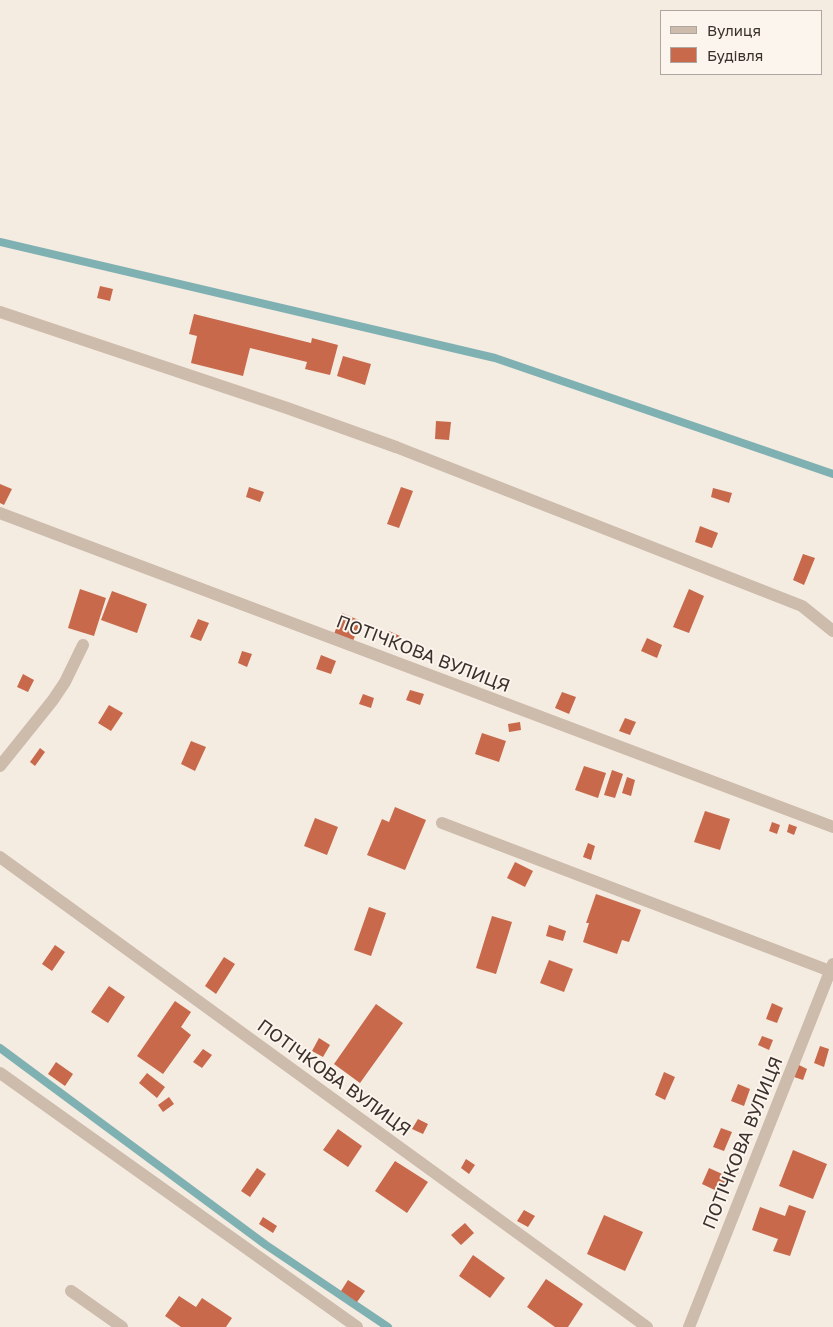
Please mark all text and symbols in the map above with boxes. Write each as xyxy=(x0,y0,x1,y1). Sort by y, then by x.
legend xyxy=(660,10,823,75)
text: Вулиця xyxy=(707,21,761,39)
text: Будівля xyxy=(707,46,763,64)
street label: ПОТІЧКОВА ВУЛИЦЯ xyxy=(333,611,513,697)
street label: ПОТІЧКОВА ВУЛИЦЯ xyxy=(253,1015,415,1141)
street label: ПОТІЧКОВА ВУЛИЦЯ xyxy=(698,1054,788,1232)

